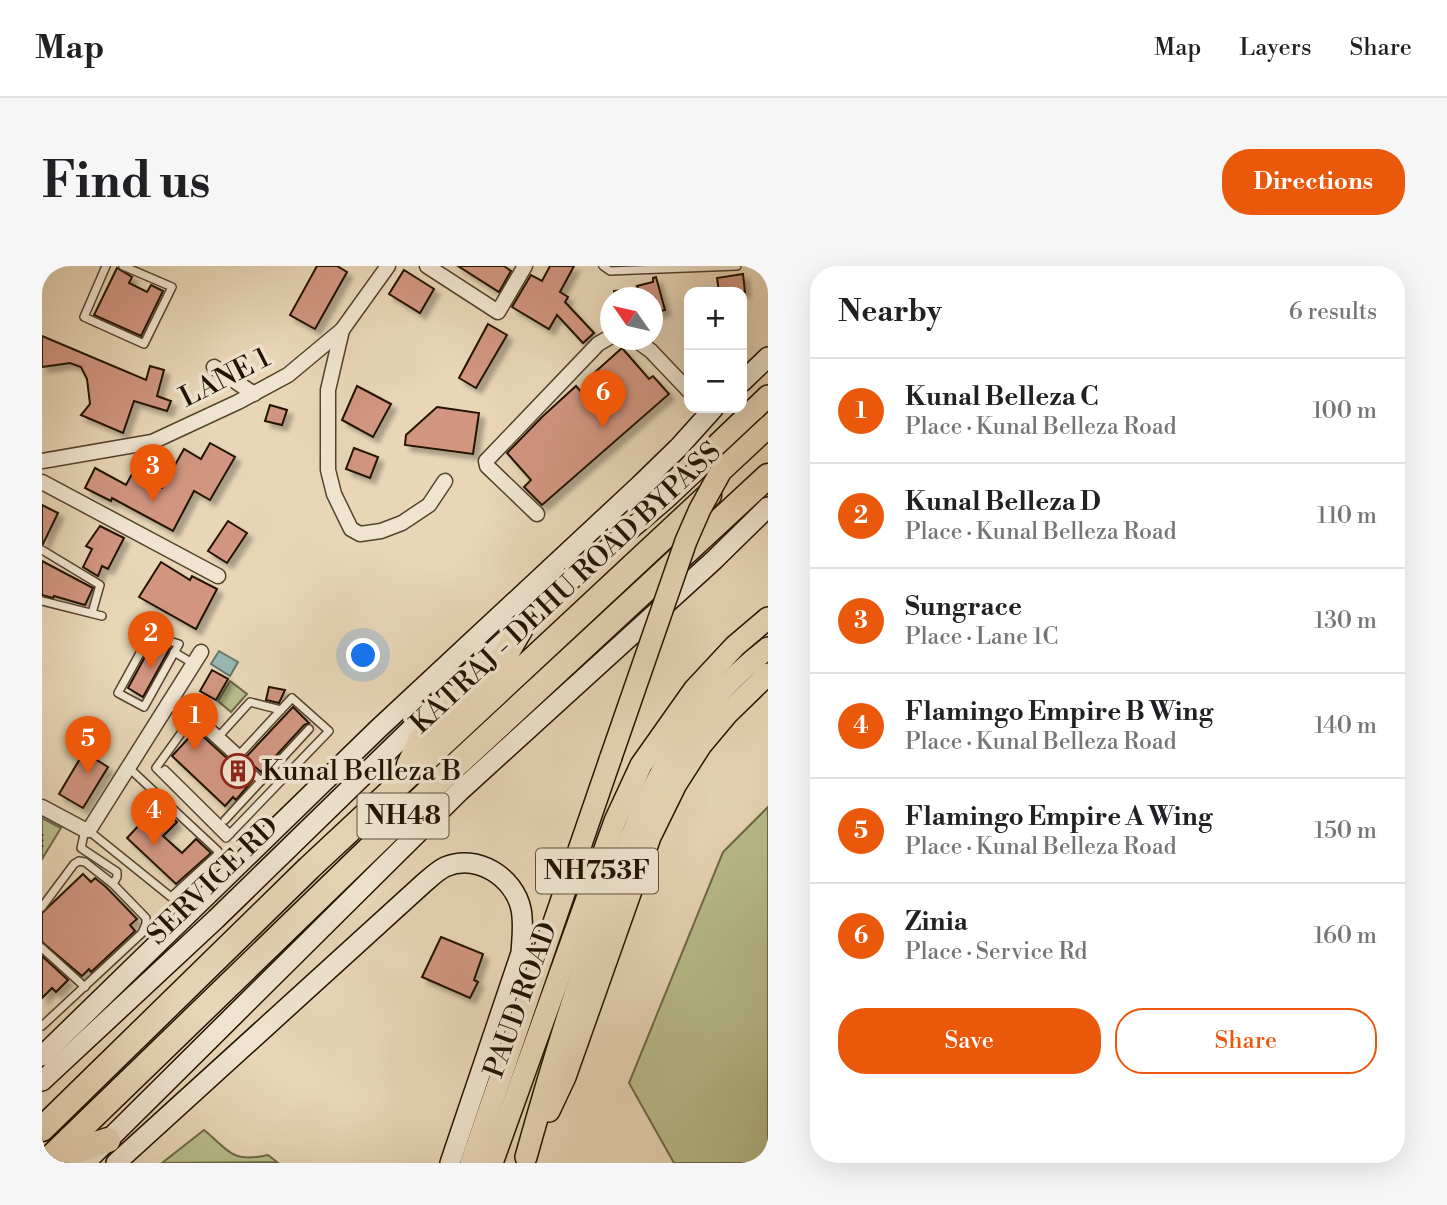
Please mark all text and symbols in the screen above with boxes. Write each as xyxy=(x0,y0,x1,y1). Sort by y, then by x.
text: Map xyxy=(35,28,104,69)
text: Map xyxy=(1154,33,1201,63)
text: Layers xyxy=(1239,33,1311,63)
text: Share xyxy=(1349,33,1412,63)
button: Directions xyxy=(1222,149,1405,215)
text: Find us xyxy=(42,152,211,213)
north arrow xyxy=(600,287,663,350)
map controls xyxy=(684,287,747,413)
button: + xyxy=(684,287,747,350)
text: Nearby xyxy=(838,293,942,331)
text: 6 results xyxy=(1289,298,1377,326)
street label: LANE 1 xyxy=(174,340,276,416)
button: − xyxy=(684,350,747,413)
pin: 6 xyxy=(580,370,626,428)
text: Kunal Belleza C xyxy=(905,381,1098,413)
text: 1 xyxy=(855,397,867,425)
text: 100 m xyxy=(1312,397,1377,425)
text: Place · Kunal Belleza Road xyxy=(905,413,1177,441)
street label: KATRAJ - DEHU ROAD BYPASS xyxy=(403,435,729,741)
pin: 3 xyxy=(130,444,176,502)
text: Kunal Belleza D xyxy=(905,486,1101,518)
text: 2 xyxy=(854,502,868,530)
text: 110 m xyxy=(1317,502,1377,530)
text: Place · Kunal Belleza Road xyxy=(905,518,1177,546)
text: Sungrace xyxy=(905,591,1022,623)
text: 3 xyxy=(854,607,868,635)
text: 130 m xyxy=(1314,607,1377,635)
pin: 2 xyxy=(128,611,174,669)
text: Place · Lane 1C xyxy=(905,623,1058,651)
your location xyxy=(346,638,380,672)
pin: 1 xyxy=(172,693,218,751)
text: Flamingo Empire B Wing xyxy=(905,696,1213,728)
text: 4 xyxy=(853,712,869,740)
text: 140 m xyxy=(1314,712,1377,740)
pin: 5 xyxy=(65,716,111,774)
text: Place · Kunal Belleza Road xyxy=(905,728,1177,756)
building icon: Kunal Belleza B xyxy=(219,752,257,790)
place label: Kunal Belleza B xyxy=(262,754,461,789)
pin: 4 xyxy=(131,788,177,846)
road number: NH48 xyxy=(358,794,448,838)
text: Flamingo Empire A Wing xyxy=(905,801,1212,833)
street label: SERVICE RD xyxy=(140,810,286,952)
text: 5 xyxy=(854,817,868,845)
text: 150 m xyxy=(1314,817,1377,845)
text: Place · Kunal Belleza Road xyxy=(905,833,1177,861)
road number: NH753F xyxy=(536,848,658,894)
text: Zinia xyxy=(905,906,968,938)
street label: PAUD ROAD xyxy=(477,917,565,1083)
text: 6 xyxy=(854,922,868,950)
text: 160 m xyxy=(1314,922,1377,950)
text: Place · Service Rd xyxy=(905,938,1087,966)
button: Save xyxy=(838,1008,1101,1074)
button: Share xyxy=(1115,1008,1377,1074)

